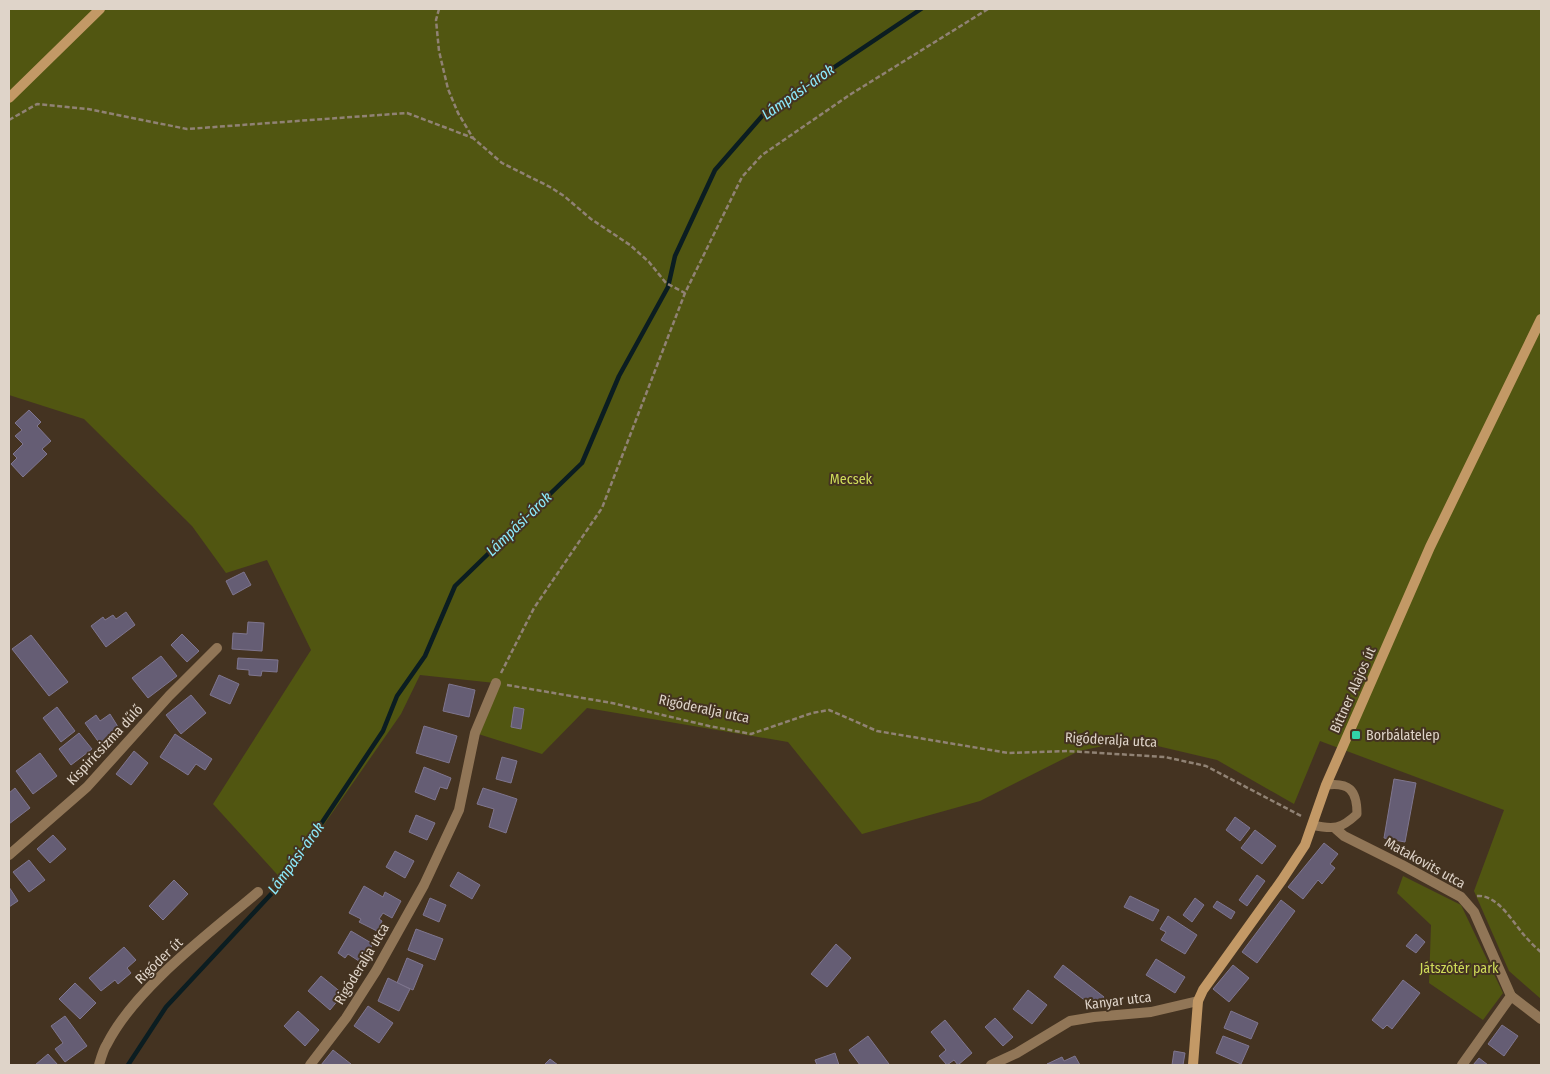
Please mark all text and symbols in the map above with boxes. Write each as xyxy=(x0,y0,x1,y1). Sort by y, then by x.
water label: Lámpási-árok xyxy=(758,60,838,124)
park label: Mecsek xyxy=(830,471,873,488)
water label: Lámpási-árok xyxy=(482,488,556,560)
street label: Bittner Alajos út xyxy=(1326,644,1380,736)
street label: Rigóderalja utca xyxy=(657,691,751,727)
street label: Kispiricsizma dűlő xyxy=(63,701,147,789)
place label: Borbálatelep xyxy=(1366,727,1440,744)
street label: Rigóderalja utca xyxy=(1064,729,1158,751)
marker: Borbálatelep xyxy=(1350,729,1362,741)
water label: Lámpási-árok xyxy=(264,818,328,898)
street label: Matakovits utca xyxy=(1382,834,1469,892)
street label: Rigóderalja utca xyxy=(331,920,393,1008)
street label: Rigóder út xyxy=(132,934,187,988)
park label: Játszótér park xyxy=(1419,960,1499,977)
street label: Kanyar utca xyxy=(1084,988,1152,1014)

